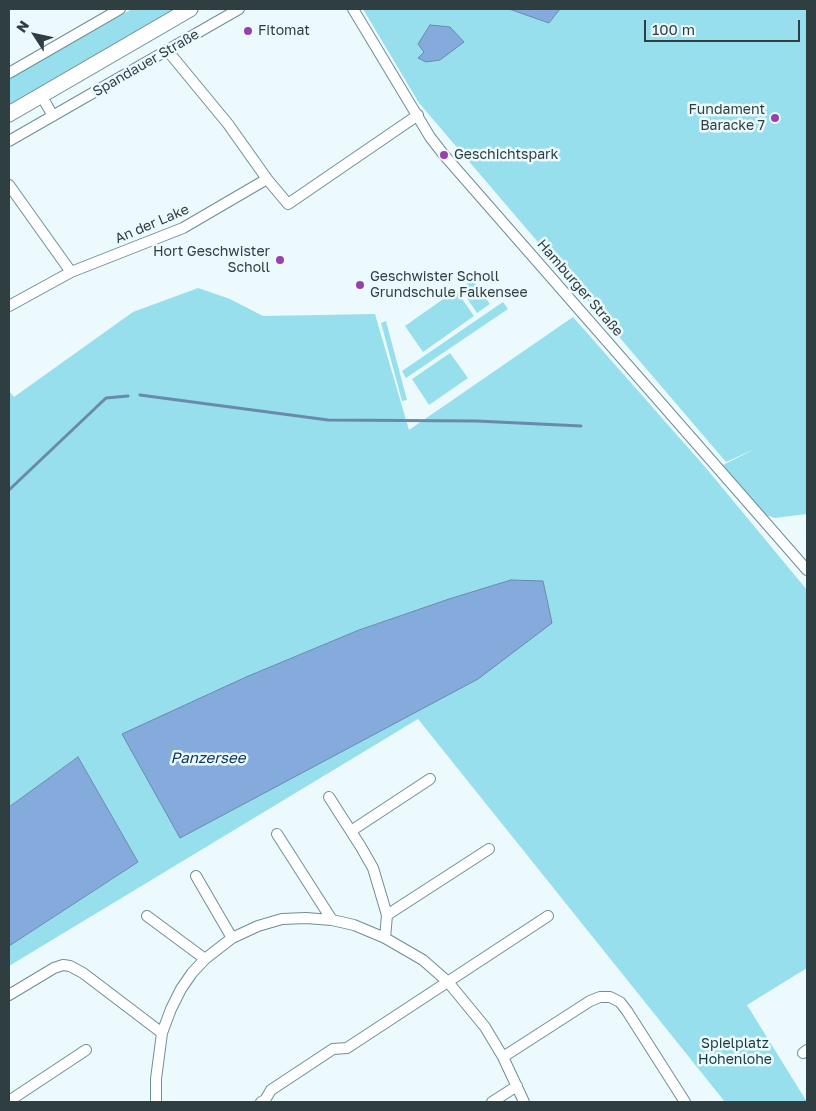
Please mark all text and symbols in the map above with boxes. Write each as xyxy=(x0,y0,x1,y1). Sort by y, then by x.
north arrow xyxy=(10,10,60,60)
scale bar xyxy=(646,10,802,42)
text: N xyxy=(12,17,32,35)
text: 100 m xyxy=(652,20,695,38)
place label: Fitomat xyxy=(258,23,310,39)
marker: Fitomat xyxy=(242,25,254,37)
street label: Spandauer Straße xyxy=(90,26,202,100)
place label: Fundament Baracke 7 xyxy=(688,102,765,134)
marker: Fundament Baracke 7 xyxy=(769,112,781,124)
place label: Geschichtspark xyxy=(454,147,558,163)
marker: Geschichtspark xyxy=(438,149,450,161)
street label: An der Lake xyxy=(112,201,192,247)
street label: Hamburger Straße xyxy=(533,236,627,340)
place label: Hort Geschwister Scholl xyxy=(153,244,270,276)
marker: Hort Geschwister Scholl xyxy=(274,254,286,266)
place label: Geschwister Scholl Grundschule Falkensee xyxy=(370,269,528,302)
marker: Geschwister Scholl Grundschule Falkensee xyxy=(354,279,366,291)
water label: Panzersee xyxy=(171,749,245,767)
park label: Spielplatz Hohenlohe xyxy=(698,1036,772,1068)

